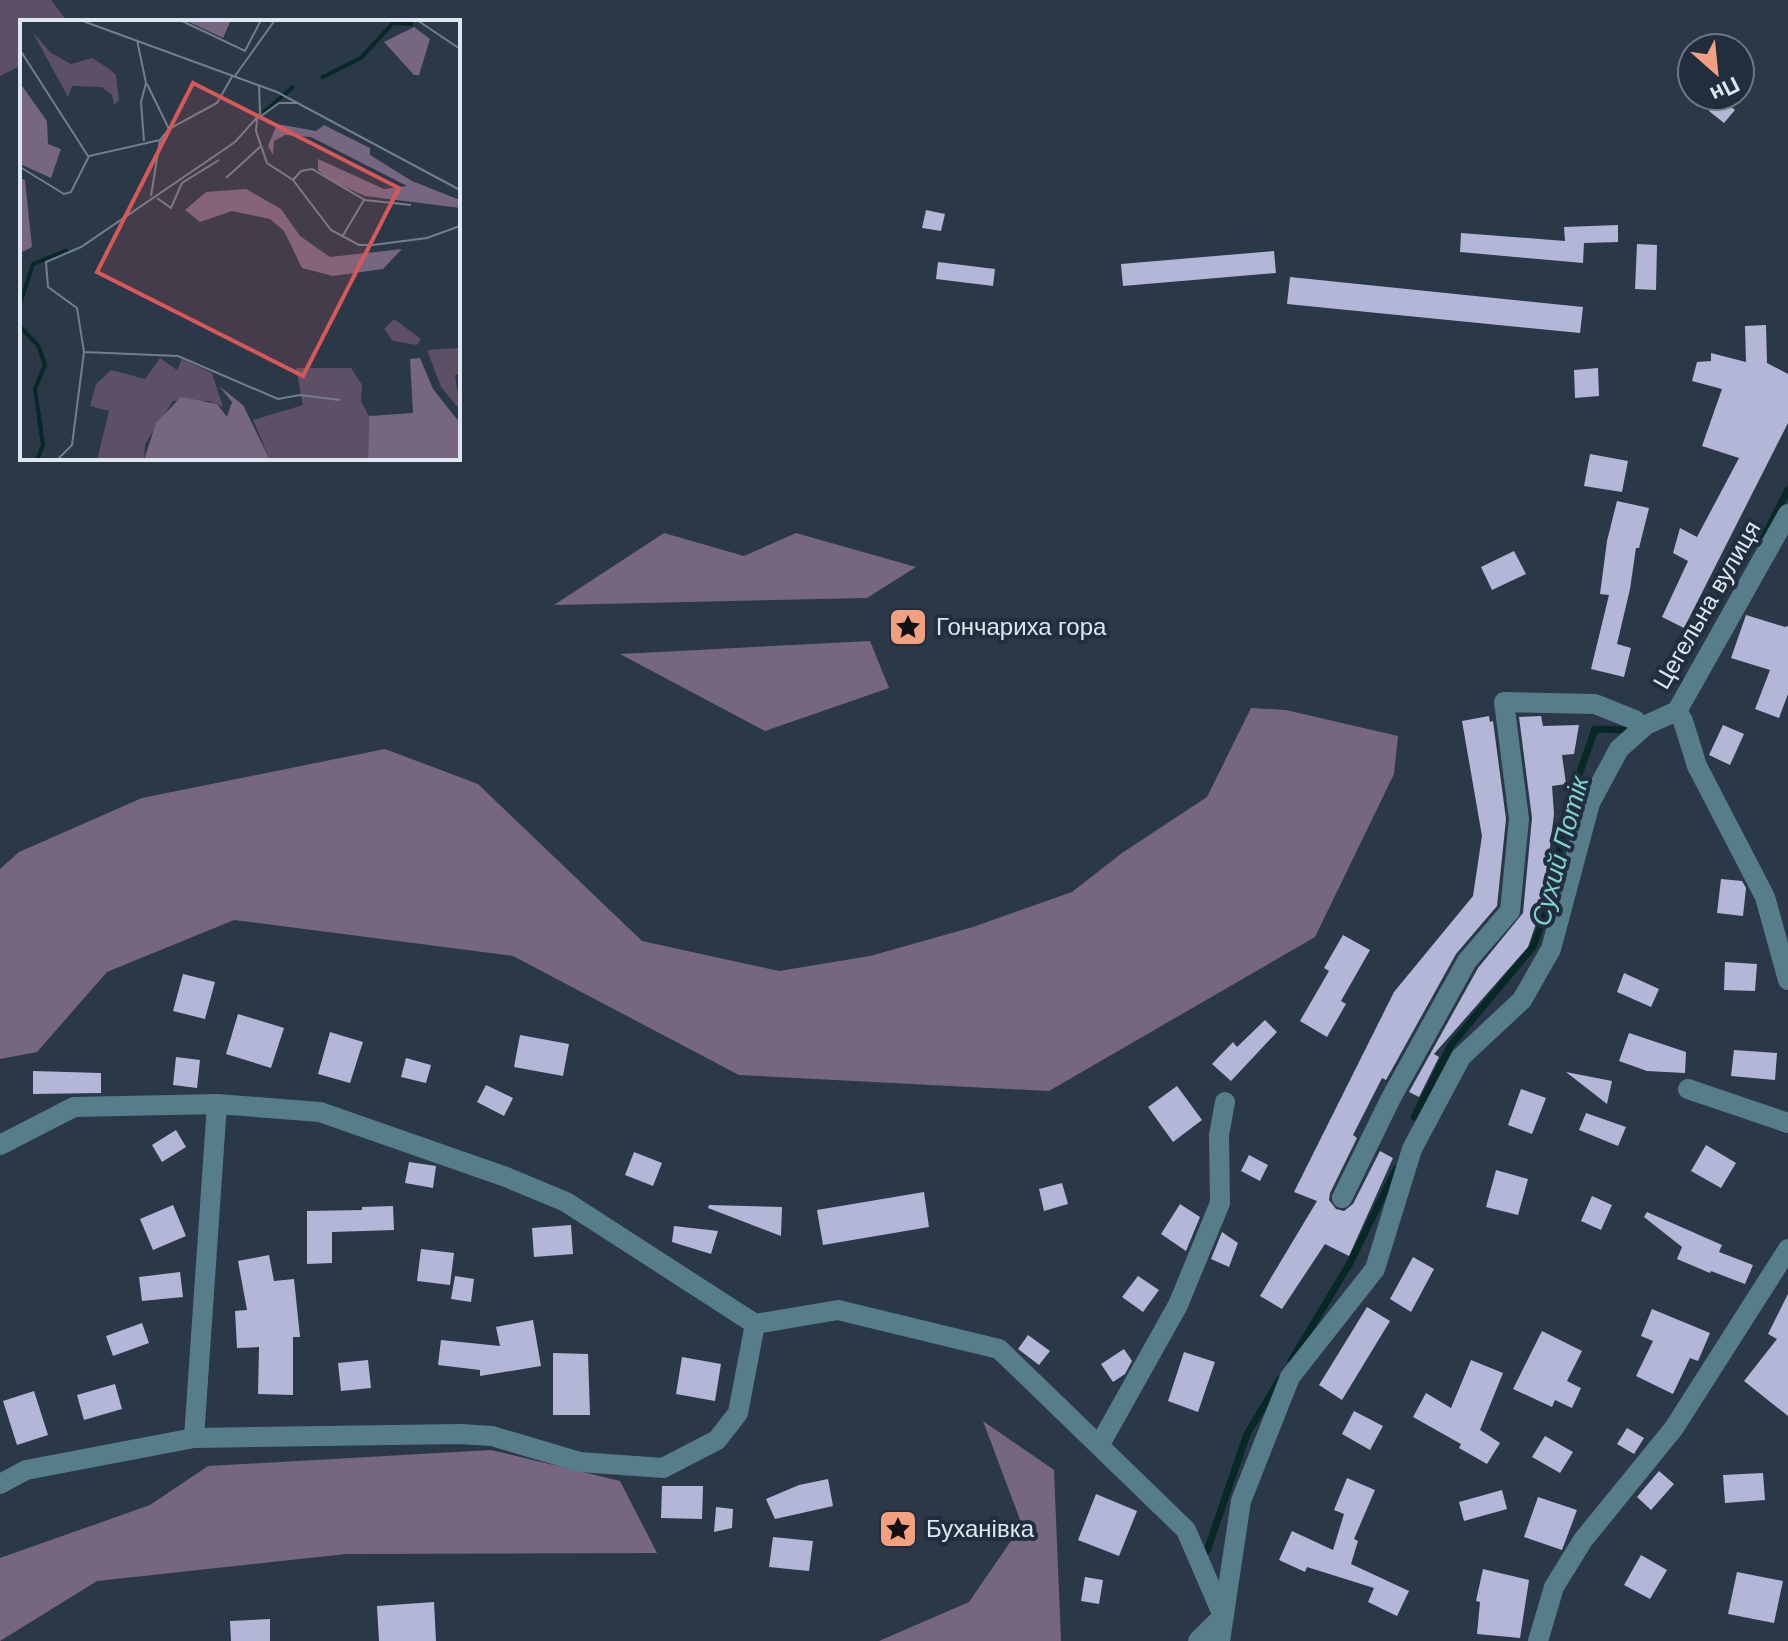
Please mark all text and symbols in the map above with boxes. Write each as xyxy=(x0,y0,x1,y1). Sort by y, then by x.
inset map xyxy=(20,20,460,460)
north arrow xyxy=(1676,32,1756,112)
text: Пн xyxy=(1705,70,1744,109)
street label: Цегельна вулиця xyxy=(1646,515,1767,694)
place icon: Гончариха гора xyxy=(887,606,929,648)
place label: Гончариха гора xyxy=(936,611,1107,642)
water label: Сухий Потік xyxy=(1524,771,1597,930)
place icon: Буханівка xyxy=(877,1508,919,1550)
place label: Буханівка xyxy=(926,1513,1035,1544)

